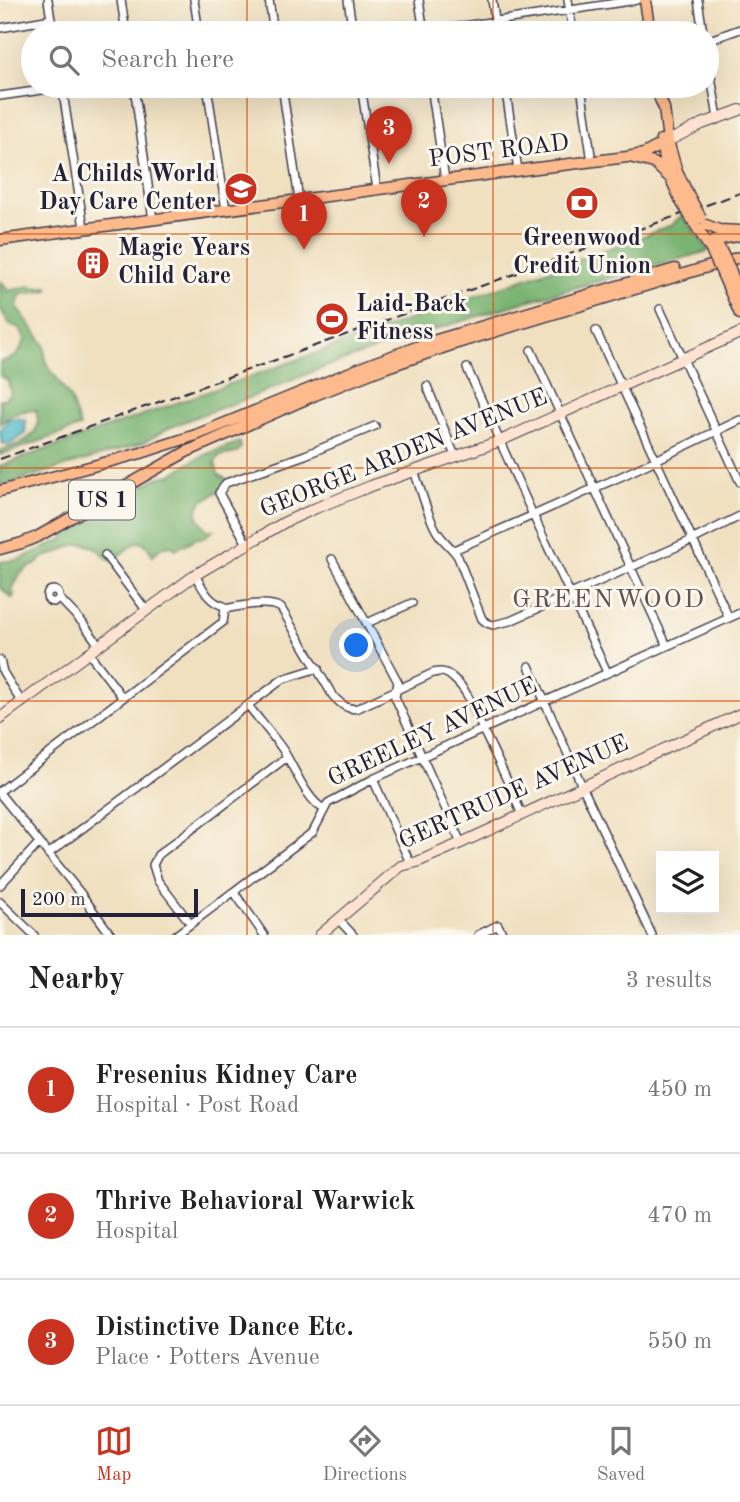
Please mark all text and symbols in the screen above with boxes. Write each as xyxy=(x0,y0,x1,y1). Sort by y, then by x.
search box xyxy=(21,21,719,98)
icon: search xyxy=(45,41,83,79)
text: Search here xyxy=(101,47,234,73)
pin: 3 xyxy=(366,106,412,164)
street label: POST ROAD xyxy=(427,131,571,173)
place label: A Childs World Day Care Center xyxy=(39,163,216,215)
school or university icon: A Childs World Day Care Center xyxy=(222,170,260,208)
pin: 2 xyxy=(401,179,447,237)
bank icon: Greenwood Credit Union xyxy=(563,184,601,222)
pin: 1 xyxy=(281,192,327,250)
place label: Greenwood Credit Union xyxy=(513,227,651,279)
place label: Magic Years Child Care xyxy=(118,237,250,289)
building icon: Magic Years Child Care xyxy=(74,244,112,282)
place label: Laid-Back Fitness xyxy=(356,293,467,345)
sports icon: Laid-Back Fitness xyxy=(313,300,351,338)
street label: GEORGE ARDEN AVENUE xyxy=(257,385,551,523)
road number: US 1 xyxy=(69,480,135,520)
district label: GREENWOOD xyxy=(512,587,706,613)
your location xyxy=(339,628,373,662)
street label: GREELEY AVENUE xyxy=(325,674,541,792)
street label: GERTRUDE AVENUE xyxy=(396,732,632,854)
map controls xyxy=(656,851,719,914)
button: layers xyxy=(656,851,719,914)
scale bar xyxy=(21,886,198,918)
text: 200 m xyxy=(32,891,85,910)
text: Nearby xyxy=(28,965,125,995)
text: 3 results xyxy=(626,969,712,992)
text: Fresenius Kidney Care xyxy=(95,1063,358,1089)
text: 1 xyxy=(44,1078,58,1101)
text: 450 m xyxy=(647,1078,712,1101)
text: Hospital · Post Road xyxy=(95,1094,299,1117)
text: Thrive Behavioral Warwick xyxy=(95,1189,415,1215)
text: 2 xyxy=(44,1204,58,1227)
text: 470 m xyxy=(647,1204,712,1227)
text: Hospital xyxy=(95,1220,178,1243)
text: Distinctive Dance Etc. xyxy=(95,1315,354,1341)
text: 3 xyxy=(44,1330,58,1353)
text: 550 m xyxy=(647,1330,712,1353)
text: Place · Potters Avenue xyxy=(95,1346,320,1369)
tab: Map xyxy=(95,1422,133,1487)
tab: Directions xyxy=(323,1422,407,1487)
tab: Saved xyxy=(597,1422,645,1487)

